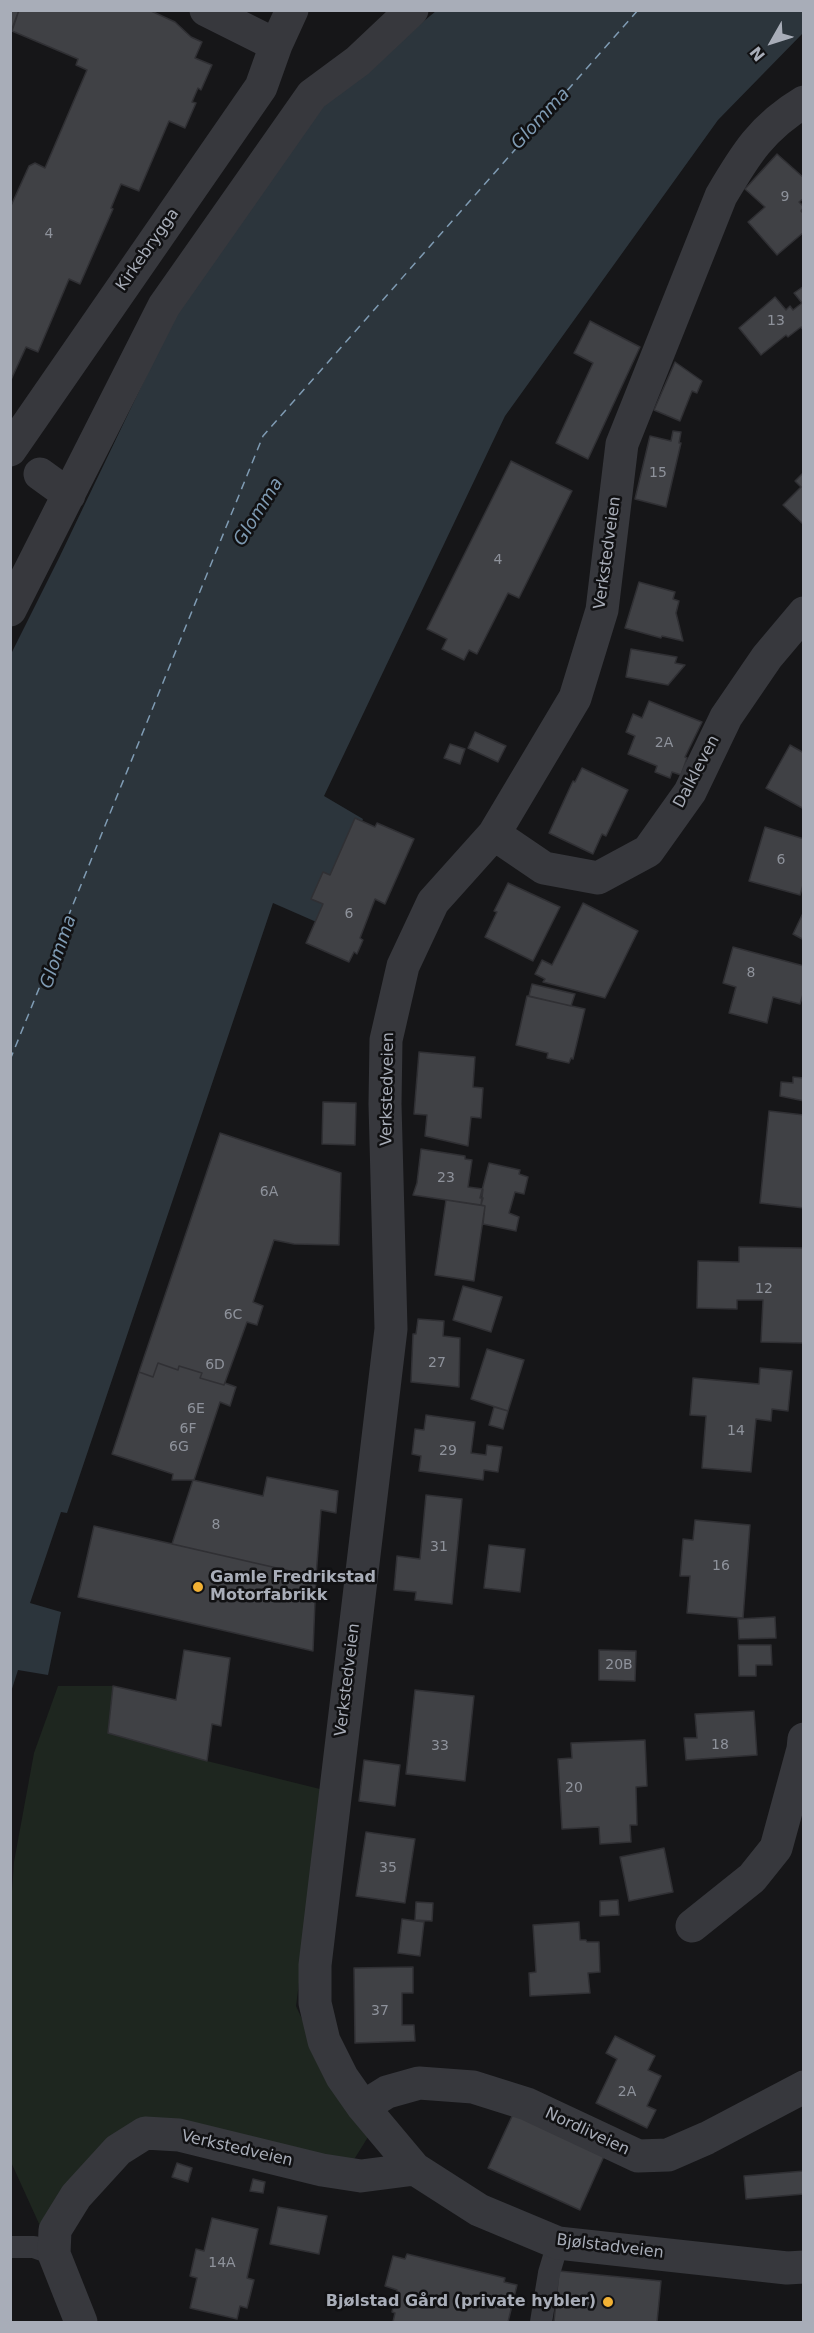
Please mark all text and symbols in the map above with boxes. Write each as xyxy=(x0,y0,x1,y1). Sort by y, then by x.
north arrow xyxy=(742,12,802,72)
text: N xyxy=(746,42,769,65)
water label: Glomma xyxy=(507,84,575,154)
house number: 9 xyxy=(781,189,789,205)
street label: Kirkebrygga xyxy=(112,205,184,295)
house number: 4 xyxy=(45,226,53,242)
house number: 13 xyxy=(767,313,785,329)
house number: 15 xyxy=(649,465,667,481)
water label: Glomma xyxy=(230,474,288,550)
street label: Verkstedveien xyxy=(591,495,625,611)
house number: 4 xyxy=(494,552,502,568)
street label: Dalkleven xyxy=(670,732,724,812)
house number: 2A xyxy=(655,735,673,751)
house number: 6 xyxy=(777,852,785,868)
house number: 6 xyxy=(345,906,353,922)
water label: Glomma xyxy=(36,913,82,991)
house number: 8 xyxy=(747,965,755,981)
street label: Verkstedveien xyxy=(377,1032,399,1146)
house number: 23 xyxy=(437,1170,455,1186)
house number: 6A xyxy=(260,1184,278,1200)
house number: 12 xyxy=(755,1281,773,1297)
house number: 6C xyxy=(224,1307,242,1323)
house number: 27 xyxy=(428,1355,446,1371)
house number: 6D xyxy=(205,1357,225,1373)
house number: 6E xyxy=(187,1401,205,1417)
house number: 6F xyxy=(180,1421,196,1437)
house number: 14 xyxy=(727,1423,745,1439)
house number: 6G xyxy=(169,1439,189,1455)
house number: 29 xyxy=(439,1443,457,1459)
house number: 8 xyxy=(212,1517,220,1533)
house number: 31 xyxy=(430,1539,448,1555)
house number: 16 xyxy=(712,1558,730,1574)
place label: Gamle Fredrikstad Motorfabrikk xyxy=(210,1568,376,1606)
marker: Gamle Fredrikstad Motorfabrikk xyxy=(191,1580,205,1594)
street label: Verkstedveien xyxy=(332,1622,364,1738)
house number: 20B xyxy=(605,1657,633,1673)
house number: 18 xyxy=(711,1737,729,1753)
house number: 33 xyxy=(431,1738,449,1754)
house number: 20 xyxy=(565,1780,583,1796)
house number: 35 xyxy=(379,1860,397,1876)
house number: 37 xyxy=(371,2003,389,2019)
house number: 2A xyxy=(618,2084,636,2100)
street label: Nordliveien xyxy=(542,2104,632,2160)
street label: Verkstedveien xyxy=(179,2127,295,2171)
street label: Bjølstadveien xyxy=(555,2231,665,2263)
house number: 14A xyxy=(208,2255,236,2271)
place label: Bjølstad Gård (private hybler) xyxy=(326,2292,596,2312)
marker: Bjølstad Gård (private hybler) xyxy=(601,2295,615,2309)

